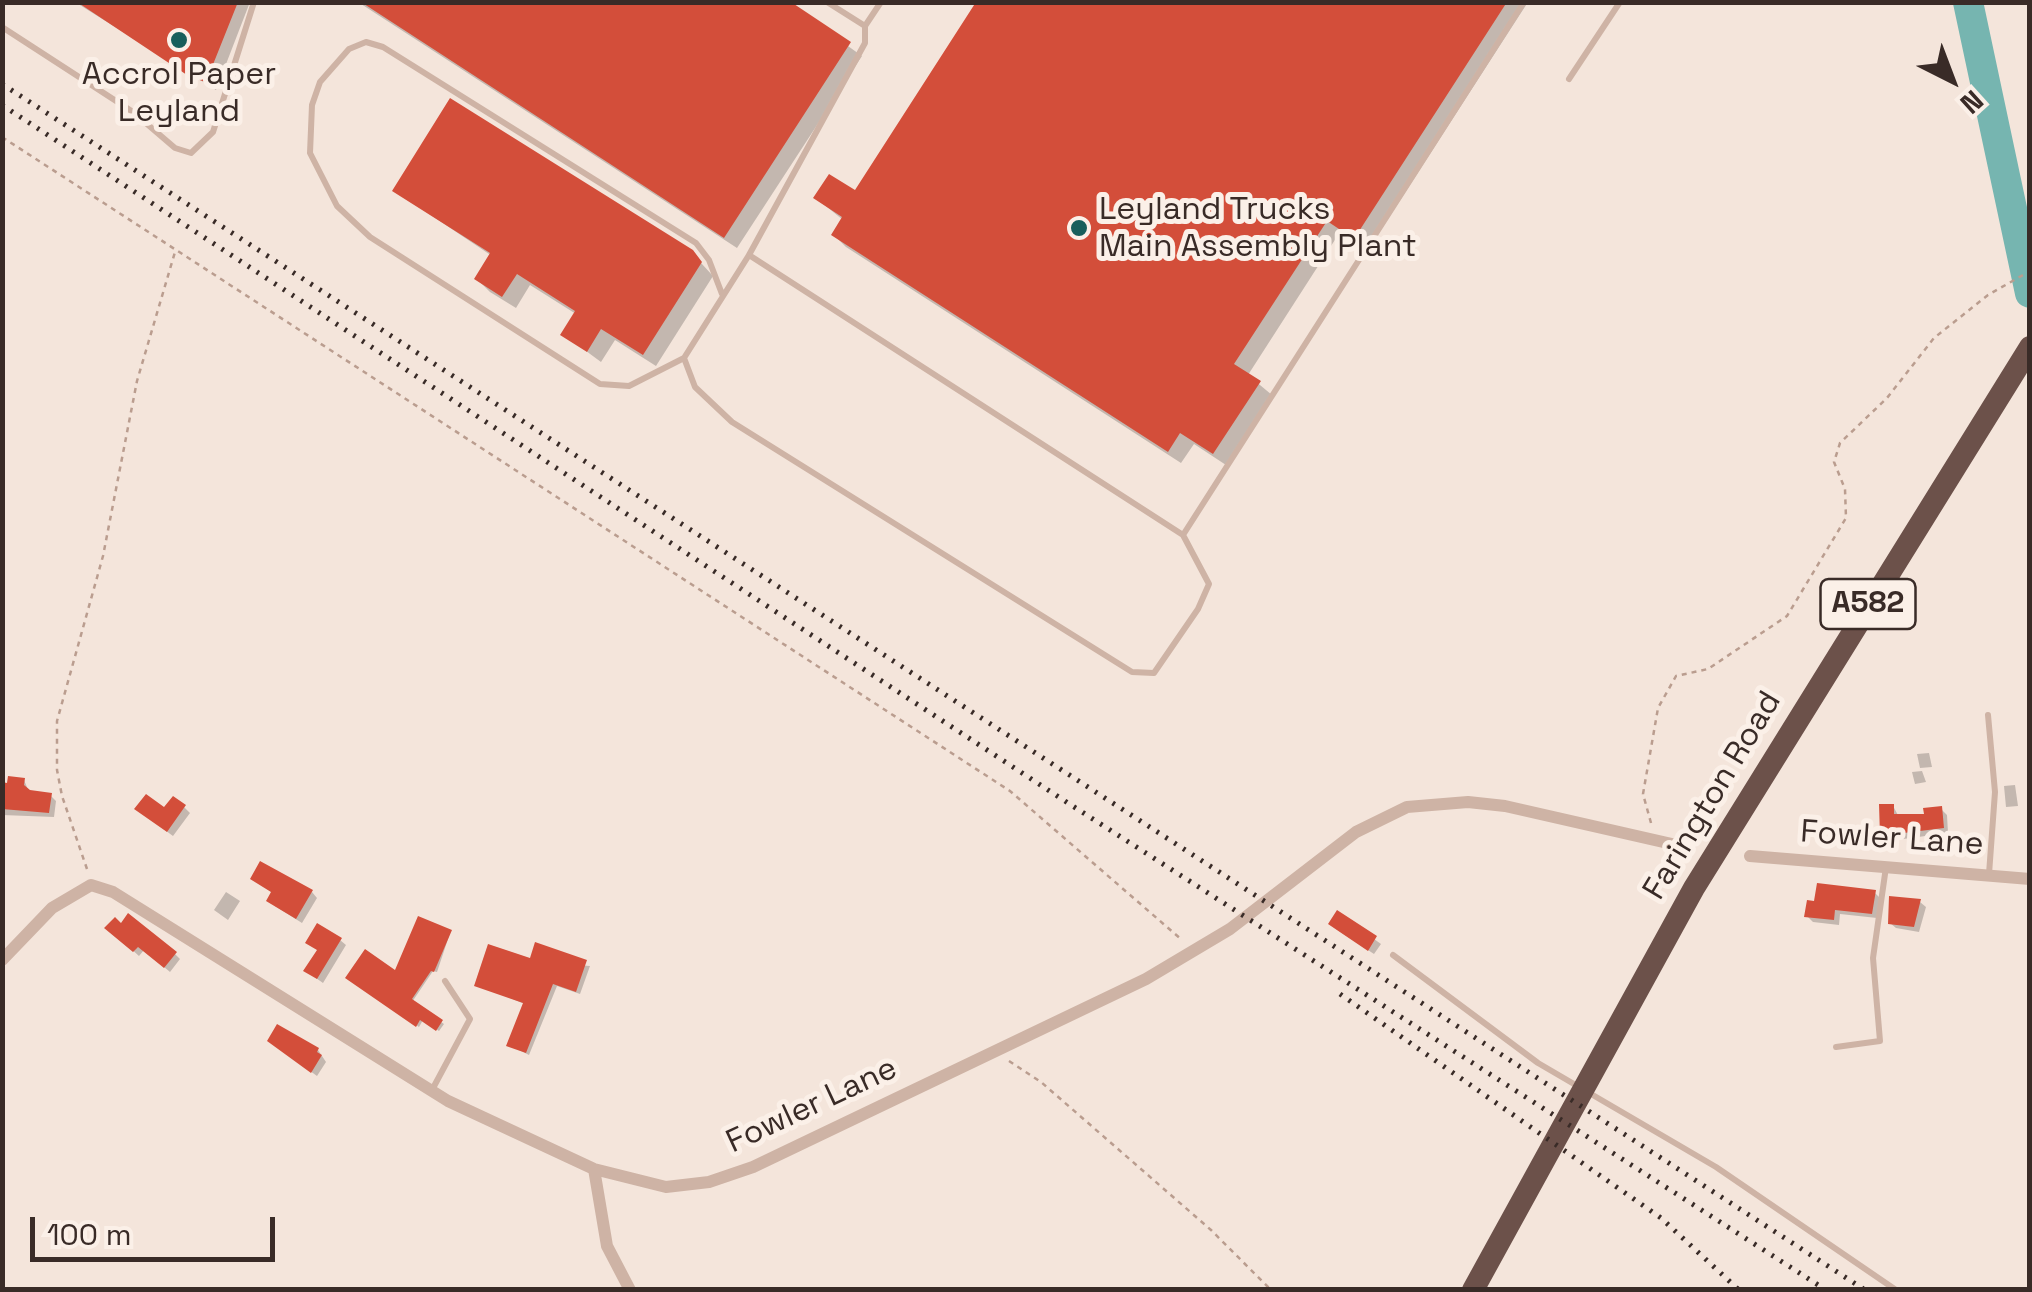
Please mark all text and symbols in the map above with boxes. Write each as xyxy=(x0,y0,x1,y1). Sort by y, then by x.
marker: Accrol Paper Leyland xyxy=(168,29,190,51)
north arrow xyxy=(1902,30,2002,130)
place label: Accrol Paper Leyland xyxy=(82,56,276,131)
text: N xyxy=(1953,83,1991,122)
place label: Leyland Trucks Main Assembly Plant xyxy=(1099,191,1417,266)
marker: Leyland Trucks Main Assembly Plant xyxy=(1068,217,1090,239)
road number: A582 xyxy=(1820,579,1916,629)
street label: Farington Road xyxy=(1636,685,1790,907)
street label: Fowler Lane xyxy=(1799,813,1985,865)
street label: Fowler Lane xyxy=(721,1050,903,1162)
scale bar xyxy=(35,1197,280,1259)
text: 100 m xyxy=(47,1215,132,1254)

